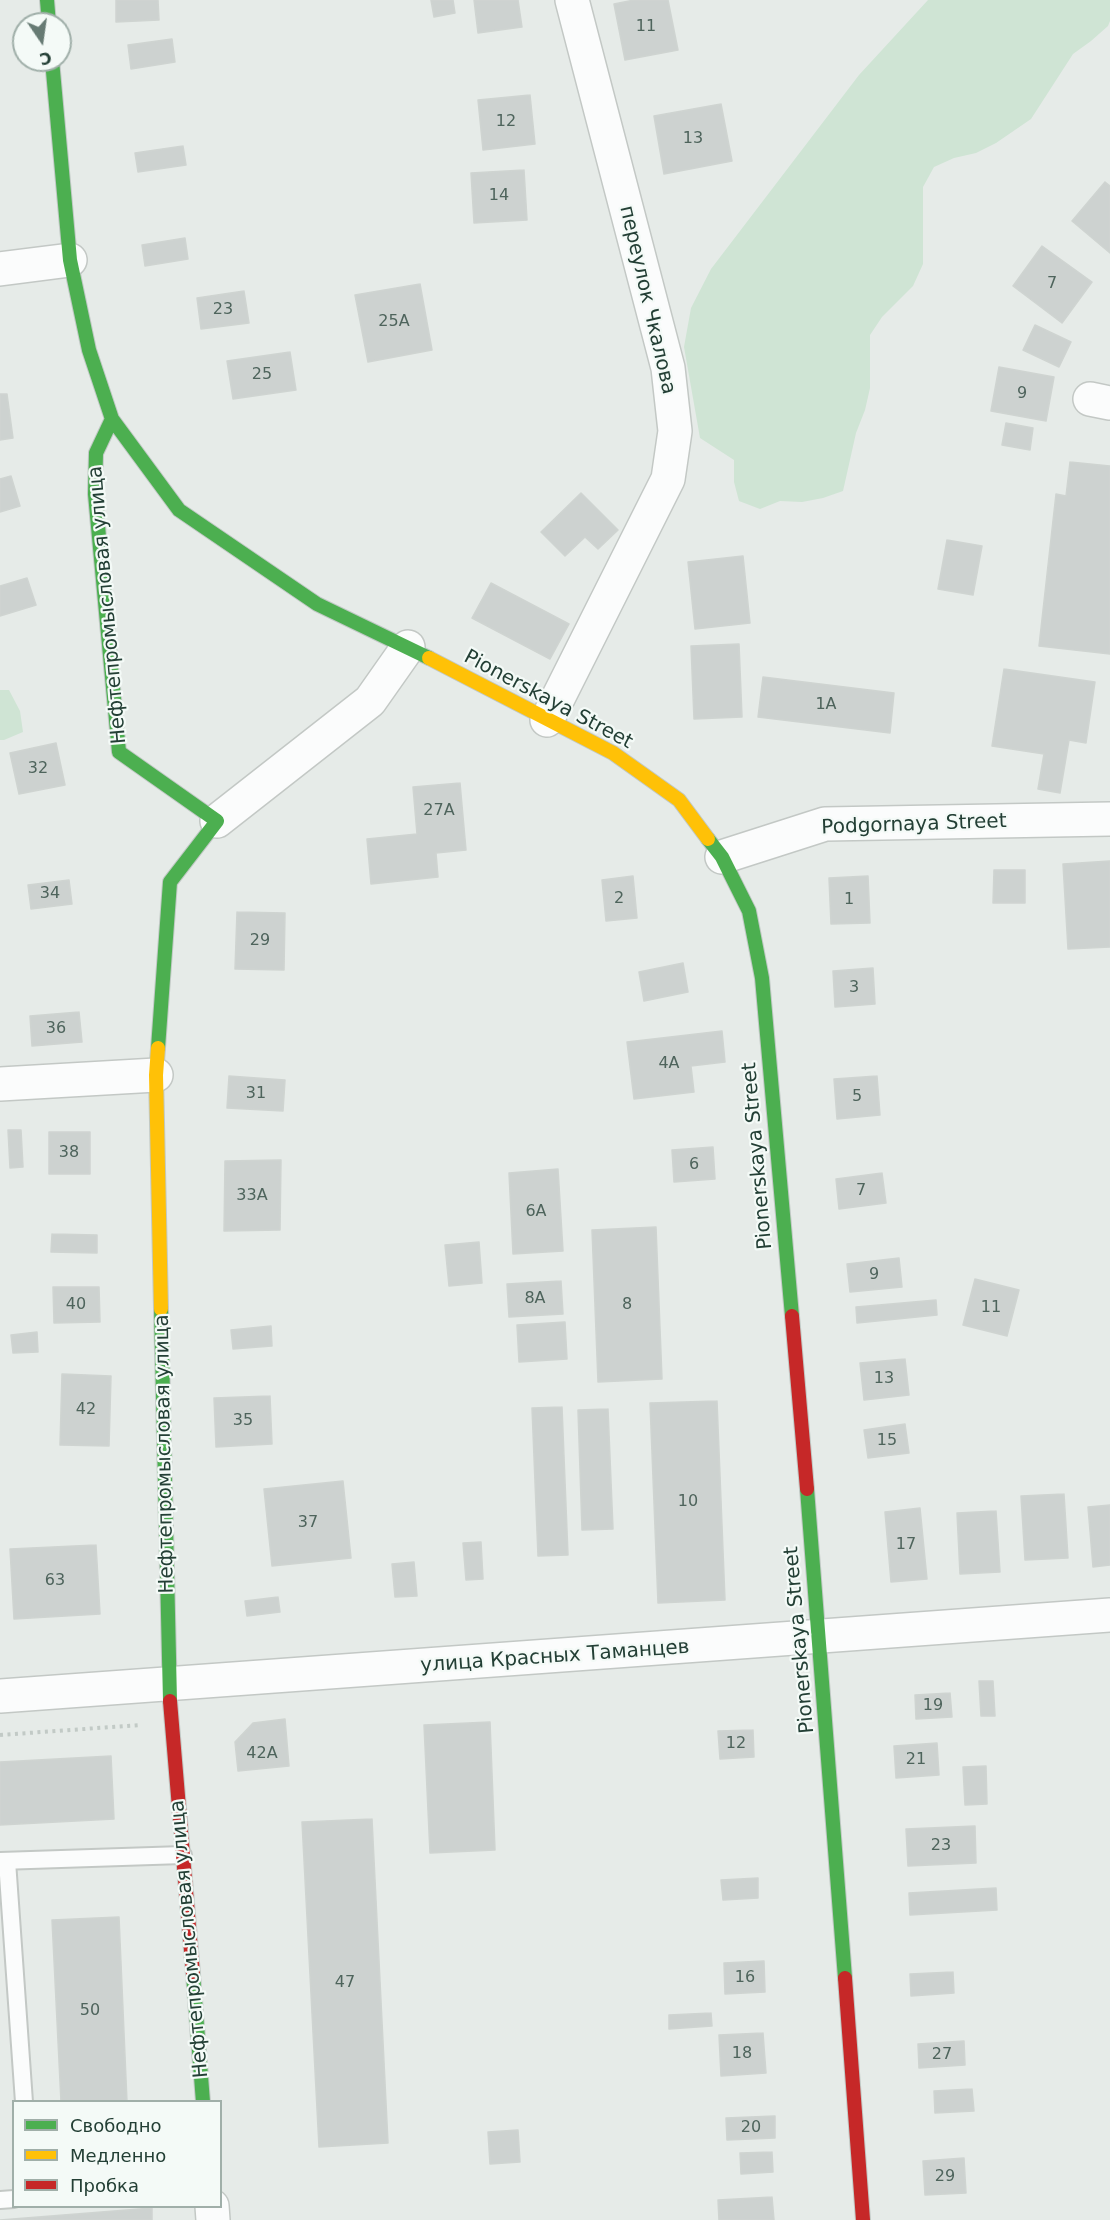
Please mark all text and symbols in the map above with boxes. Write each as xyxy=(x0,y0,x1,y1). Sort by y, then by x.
north arrow xyxy=(12,12,72,72)
house number: 11 xyxy=(636,17,656,37)
text: С xyxy=(38,47,54,69)
house number: 12 xyxy=(496,112,516,132)
house number: 13 xyxy=(683,129,703,149)
house number: 14 xyxy=(489,186,509,206)
street label: переулок Чкалова xyxy=(614,203,680,397)
house number: 7 xyxy=(1047,274,1057,294)
house number: 23 xyxy=(213,300,233,320)
house number: 25А xyxy=(378,312,410,332)
house number: 25 xyxy=(252,365,272,385)
house number: 9 xyxy=(1017,384,1027,404)
street label: Нефтепромысловая улица xyxy=(84,465,132,745)
street label: Pionerskaya Street xyxy=(459,645,637,755)
house number: 1А xyxy=(815,695,837,715)
house number: 32 xyxy=(28,759,48,779)
house number: 27А xyxy=(423,801,455,821)
street label: Podgornaya Street xyxy=(821,810,1007,840)
house number: 34 xyxy=(40,884,60,904)
house number: 2 xyxy=(614,889,624,909)
house number: 1 xyxy=(844,890,854,910)
house number: 29 xyxy=(250,931,270,951)
house number: 3 xyxy=(849,978,859,998)
house number: 36 xyxy=(46,1019,66,1039)
house number: 4А xyxy=(658,1054,680,1074)
street label: Pionerskaya Street xyxy=(738,1061,778,1251)
house number: 31 xyxy=(246,1084,266,1104)
house number: 5 xyxy=(852,1087,862,1107)
house number: 38 xyxy=(59,1143,79,1163)
house number: 6 xyxy=(689,1155,699,1175)
house number: 7 xyxy=(856,1181,866,1201)
house number: 33А xyxy=(236,1186,268,1206)
house number: 6А xyxy=(525,1202,547,1222)
house number: 9 xyxy=(869,1265,879,1285)
house number: 8А xyxy=(524,1289,546,1309)
house number: 40 xyxy=(66,1295,86,1315)
house number: 8 xyxy=(622,1295,632,1315)
house number: 11 xyxy=(981,1298,1001,1318)
street label: Нефтепромысловая улица xyxy=(151,1314,179,1594)
house number: 13 xyxy=(874,1369,894,1389)
house number: 42 xyxy=(76,1400,96,1420)
house number: 35 xyxy=(233,1411,253,1431)
house number: 15 xyxy=(877,1431,897,1451)
house number: 10 xyxy=(678,1492,698,1512)
house number: 37 xyxy=(298,1513,318,1533)
house number: 17 xyxy=(896,1535,916,1555)
street label: Pionerskaya Street xyxy=(780,1545,820,1735)
house number: 63 xyxy=(45,1571,65,1591)
street label: улица Красных Таманцев xyxy=(420,1636,690,1678)
house number: 19 xyxy=(923,1696,943,1716)
house number: 12 xyxy=(726,1734,746,1754)
house number: 42А xyxy=(246,1744,278,1764)
house number: 21 xyxy=(906,1750,926,1770)
street label: Нефтепромысловая улица xyxy=(166,1799,214,2079)
house number: 23 xyxy=(931,1836,951,1856)
house number: 16 xyxy=(735,1968,755,1988)
house number: 47 xyxy=(335,1973,355,1993)
house number: 50 xyxy=(80,2001,100,2021)
house number: 18 xyxy=(732,2044,752,2064)
house number: 27 xyxy=(932,2045,952,2065)
legend xyxy=(12,2100,222,2208)
text: Свободно xyxy=(70,2115,162,2136)
house number: 20 xyxy=(741,2118,761,2138)
text: Медленно xyxy=(70,2145,166,2166)
house number: 29 xyxy=(935,2167,955,2187)
text: Пробка xyxy=(70,2175,139,2196)

